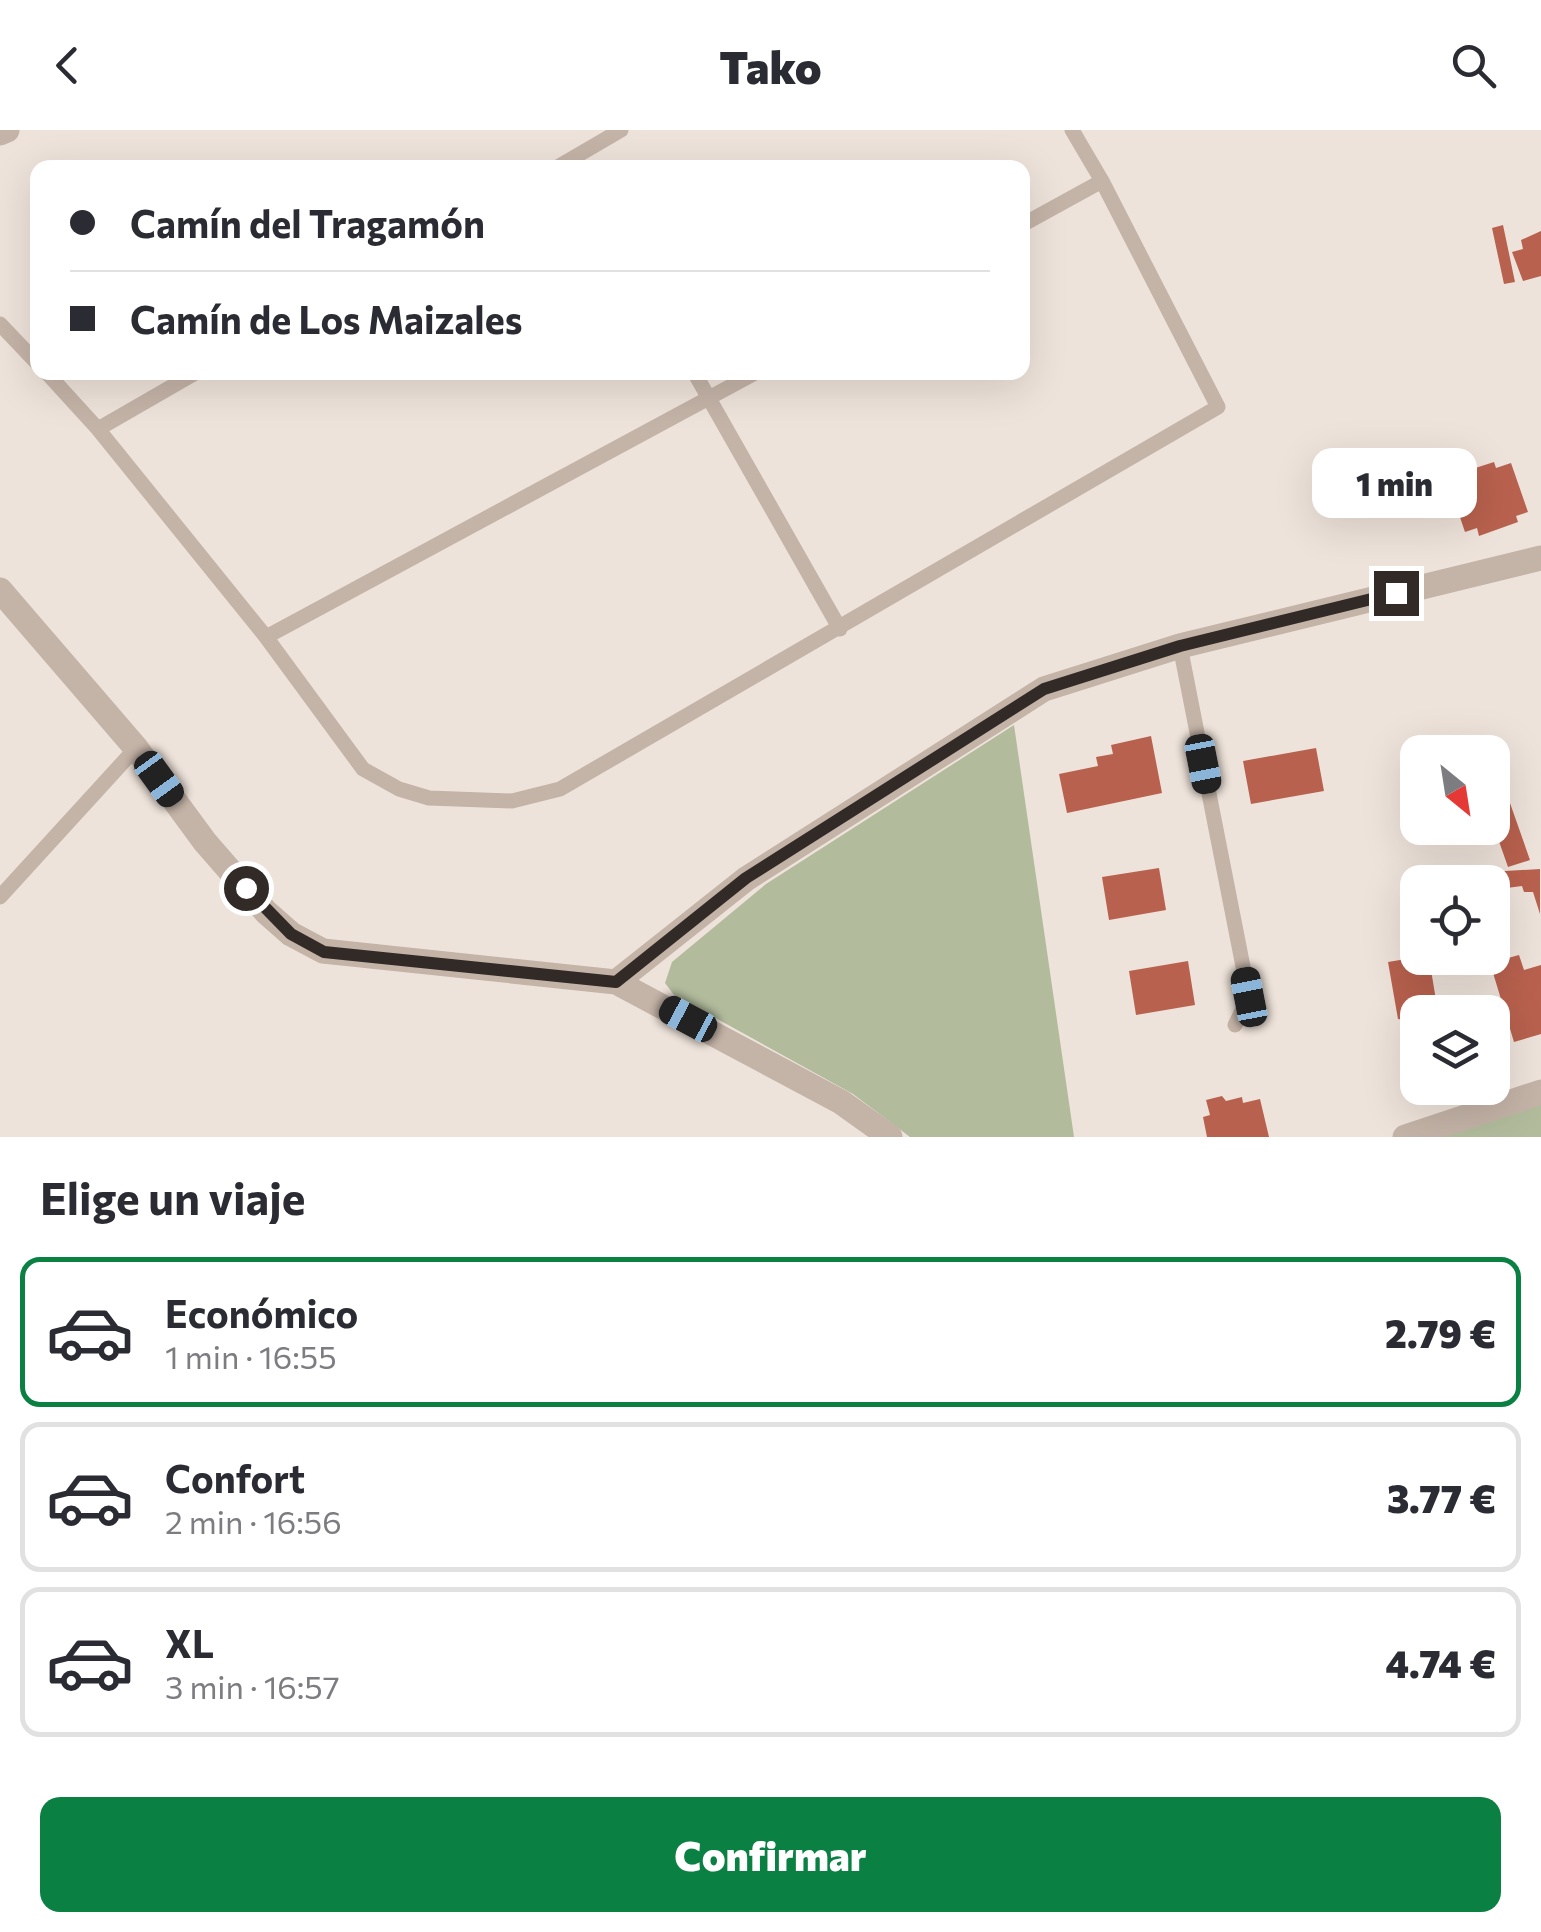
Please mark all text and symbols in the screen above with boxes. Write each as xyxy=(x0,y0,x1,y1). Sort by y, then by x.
icon: back xyxy=(40,38,95,93)
text: Tako xyxy=(719,38,822,93)
icon: search xyxy=(1446,38,1501,93)
text: Camín del Tragamón xyxy=(130,199,485,246)
text: Camín de Los Maizales xyxy=(130,295,522,342)
callout: 1 min xyxy=(1314,448,1478,518)
text: 1 min xyxy=(1356,463,1433,503)
route end xyxy=(1374,571,1419,616)
car xyxy=(1183,732,1223,796)
north arrow xyxy=(1400,735,1510,845)
map controls xyxy=(1400,735,1510,1105)
car xyxy=(129,746,189,812)
button: locate xyxy=(1400,865,1510,975)
route start xyxy=(224,866,269,911)
car xyxy=(1229,965,1269,1029)
car xyxy=(654,992,722,1046)
button: layers xyxy=(1400,995,1510,1105)
text: Elige un viaje xyxy=(40,1169,305,1224)
icon: car xyxy=(45,1287,135,1377)
text: Económico xyxy=(165,1289,358,1336)
text: 2.79 € xyxy=(1385,1309,1496,1356)
text: 1 min · 16:55 xyxy=(165,1336,337,1376)
icon: car xyxy=(45,1452,135,1542)
text: Confort xyxy=(165,1454,305,1501)
text: 3.77 € xyxy=(1387,1474,1496,1521)
text: 2 min · 16:56 xyxy=(165,1501,342,1541)
icon: car xyxy=(45,1617,135,1707)
text: XL xyxy=(165,1619,214,1666)
text: 4.74 € xyxy=(1385,1639,1496,1686)
text: 3 min · 16:57 xyxy=(165,1666,340,1706)
button: Confirmar xyxy=(40,1797,1501,1912)

